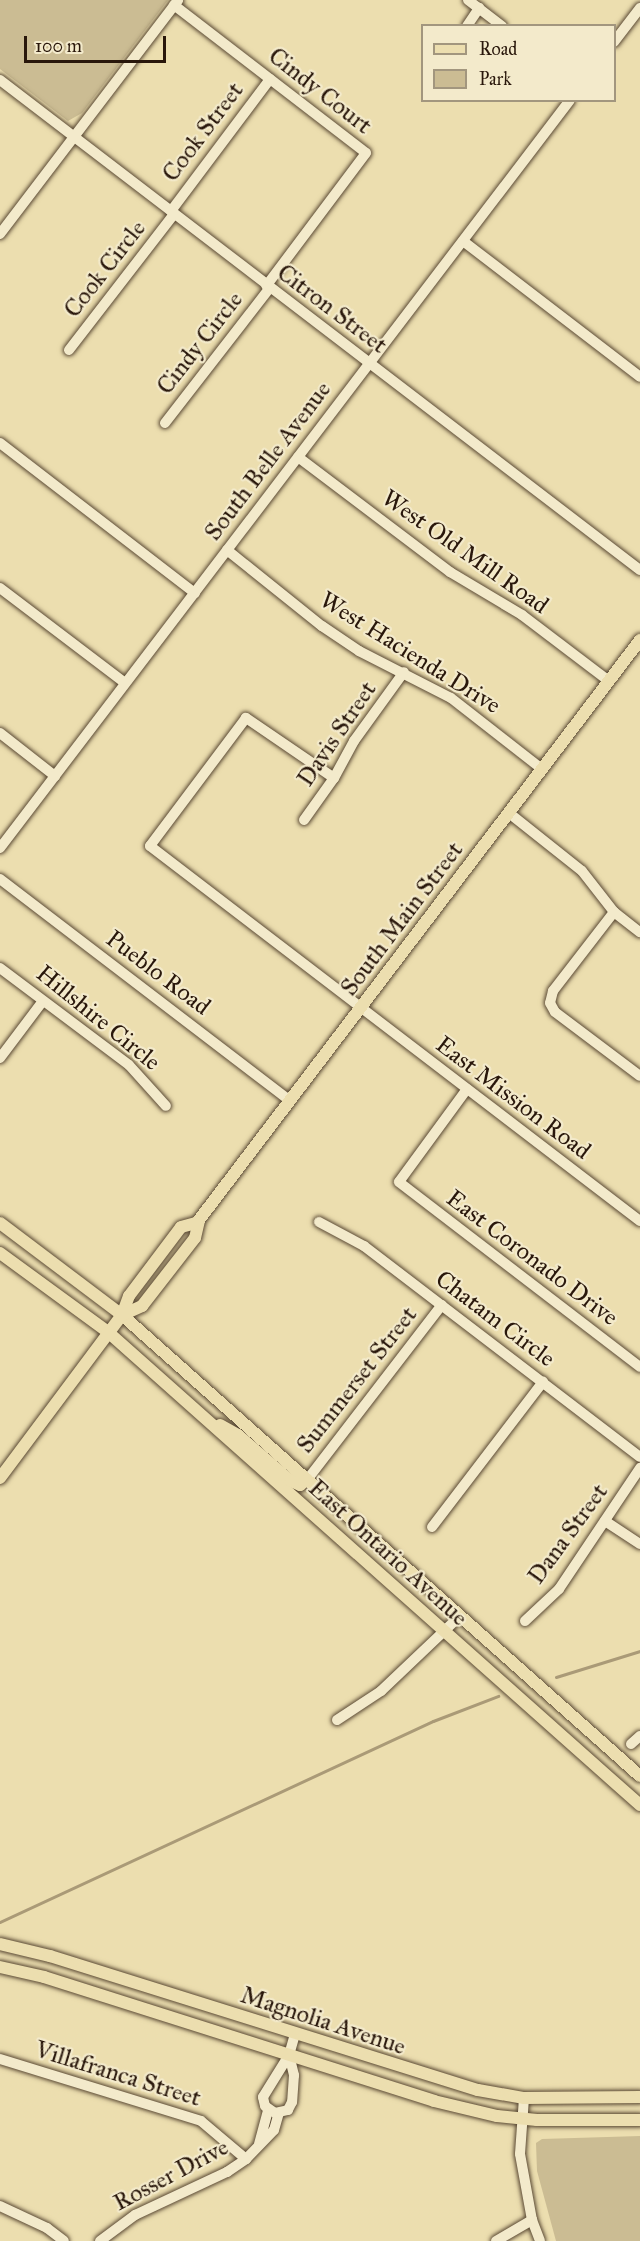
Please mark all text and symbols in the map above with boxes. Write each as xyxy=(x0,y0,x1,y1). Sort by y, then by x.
scale bar xyxy=(27,24,170,62)
legend xyxy=(421,24,616,102)
text: 100 m xyxy=(35,35,82,57)
text: Road xyxy=(479,38,517,60)
street label: Cindy Court xyxy=(263,42,377,140)
text: Park xyxy=(479,68,512,90)
street label: Cook Street xyxy=(156,77,250,187)
street label: Cook Circle xyxy=(58,215,152,323)
street label: Citron Street xyxy=(271,258,393,360)
street label: Cindy Circle xyxy=(151,286,249,400)
street label: South Belle Avenue xyxy=(199,376,337,546)
street label: West Old Mill Road xyxy=(376,484,554,620)
street label: West Hacienda Drive xyxy=(314,586,506,720)
street label: Davis Street xyxy=(291,676,383,792)
street label: South Main Street xyxy=(335,836,469,1002)
street label: Pueblo Road xyxy=(100,924,216,1022)
street label: Hillshire Circle xyxy=(30,959,166,1077)
street label: East Mission Road xyxy=(430,1030,596,1166)
street label: East Coronado Drive xyxy=(440,1184,624,1332)
street label: Chatam Circle xyxy=(430,1265,560,1373)
street label: Summerset Street xyxy=(291,1301,423,1459)
street label: East Ontario Avenue xyxy=(302,1474,474,1632)
street label: Dana Street xyxy=(522,1478,614,1590)
street label: Magnolia Avenue xyxy=(237,1981,409,2061)
street label: Villafranca Street xyxy=(32,2035,204,2113)
street label: Rosser Drive xyxy=(109,2133,233,2217)

